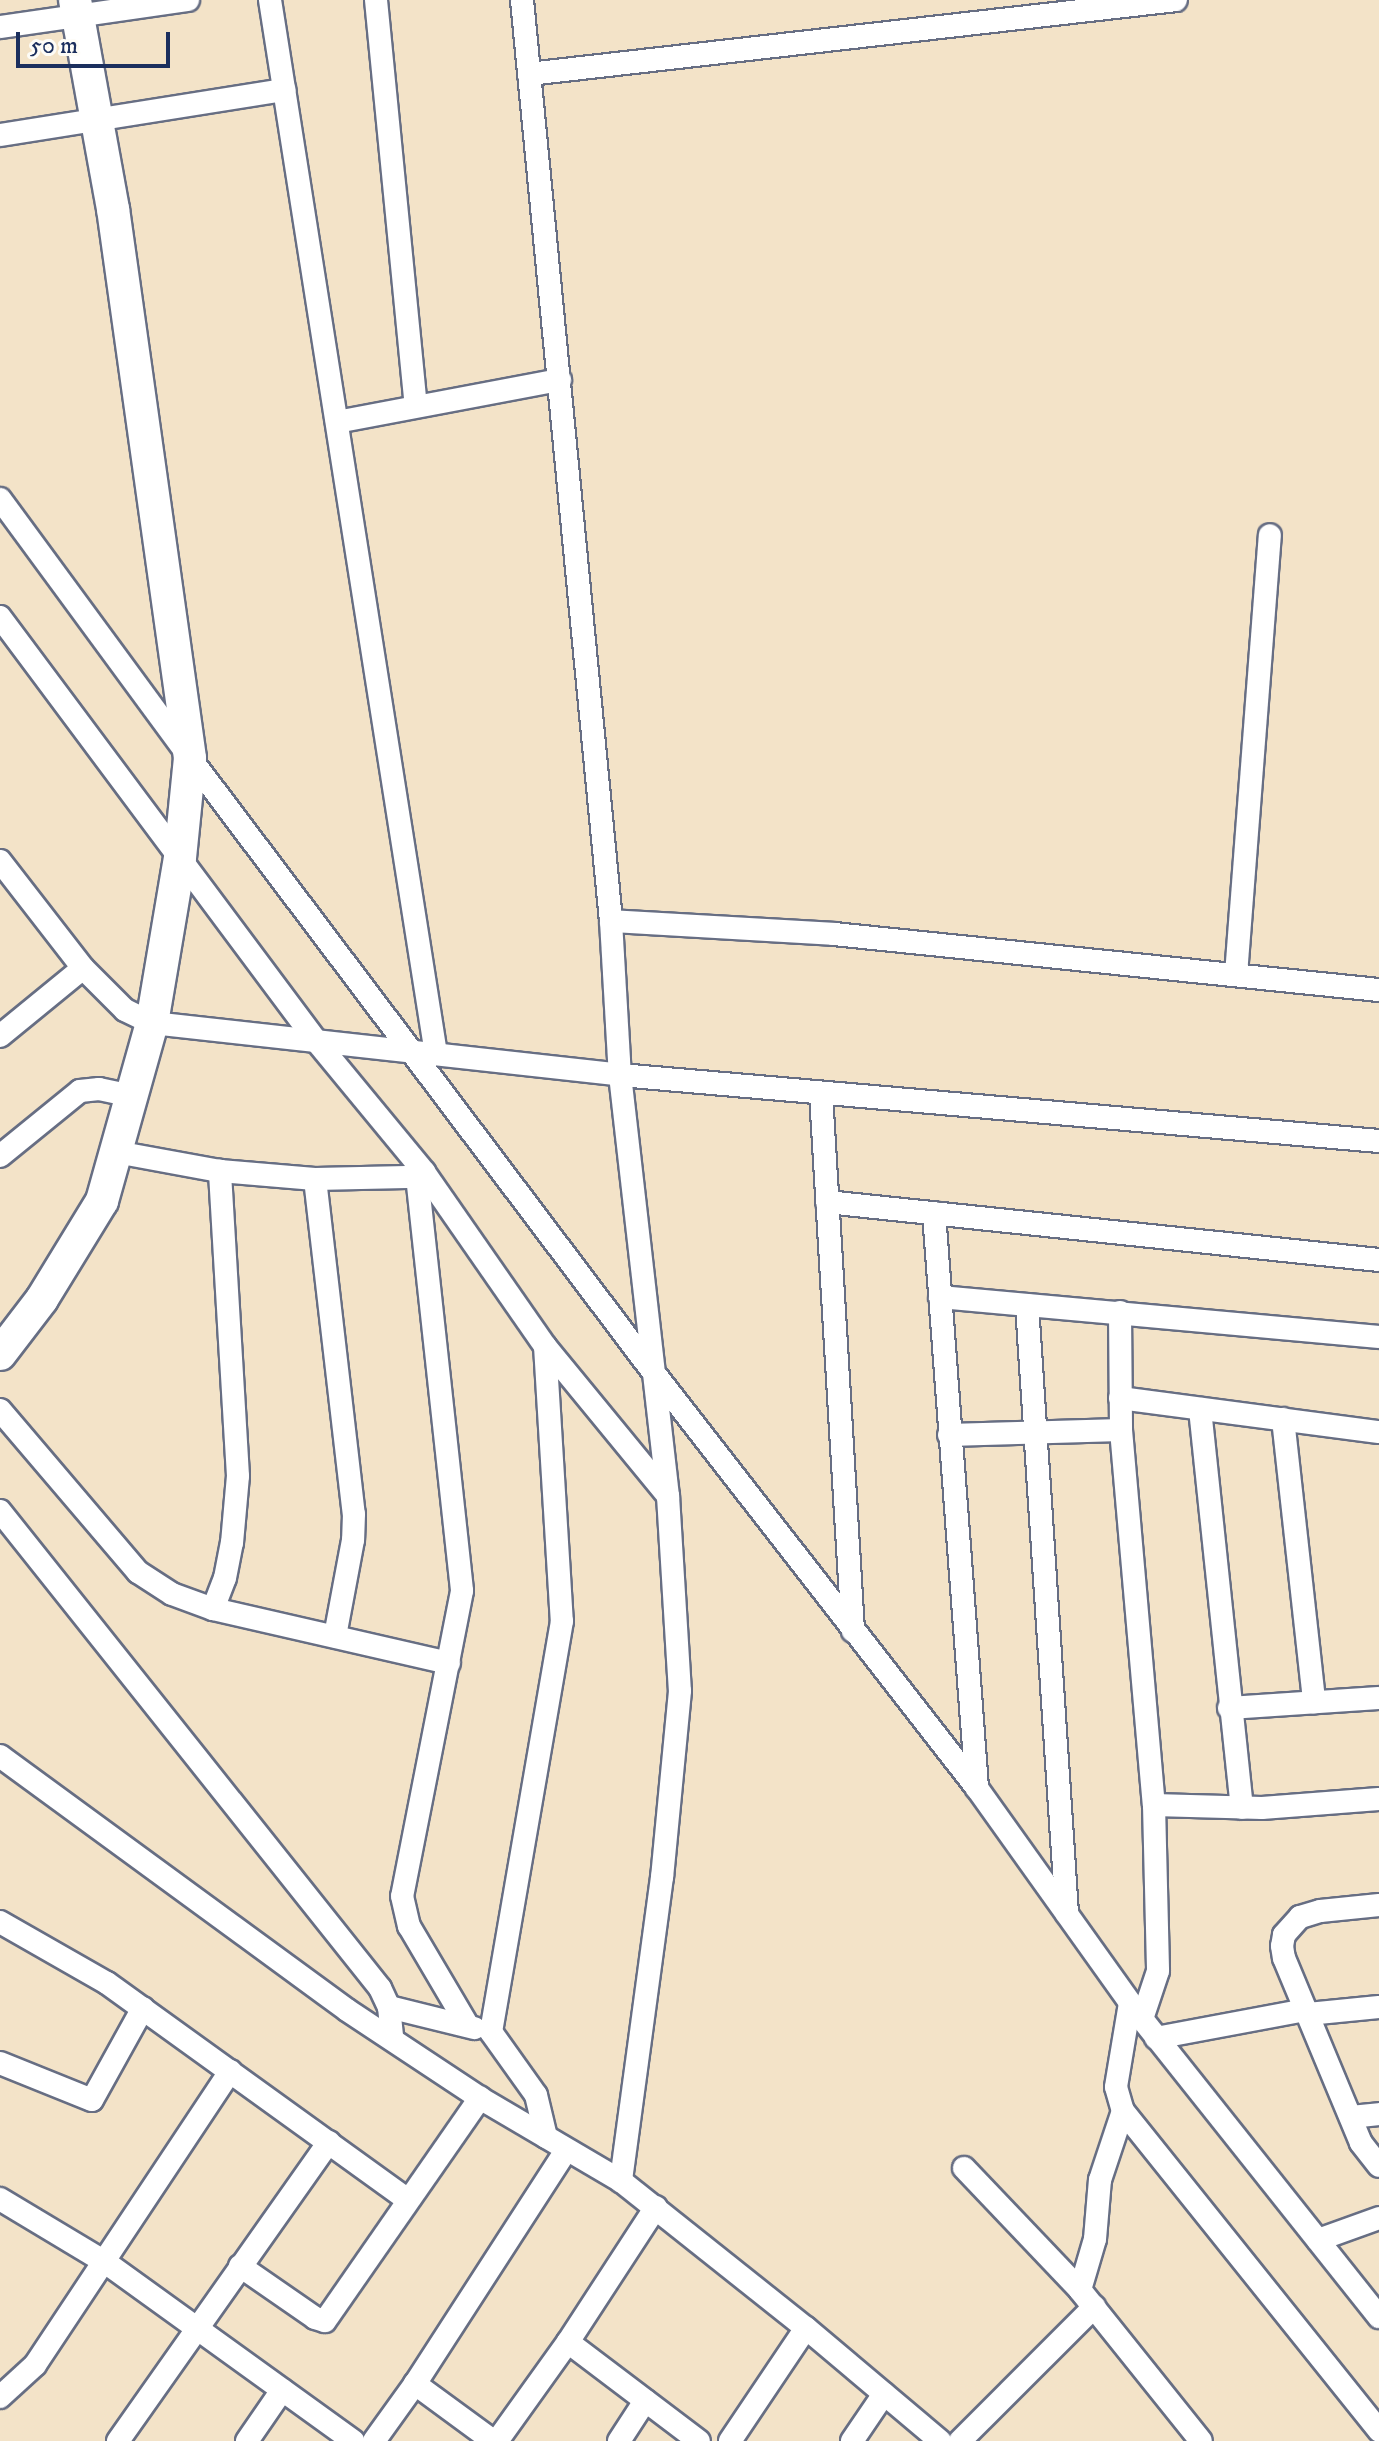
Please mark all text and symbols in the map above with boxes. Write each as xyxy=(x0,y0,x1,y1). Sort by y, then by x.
scale bar xyxy=(20,16,174,66)
text: 50 m xyxy=(30,31,78,61)

